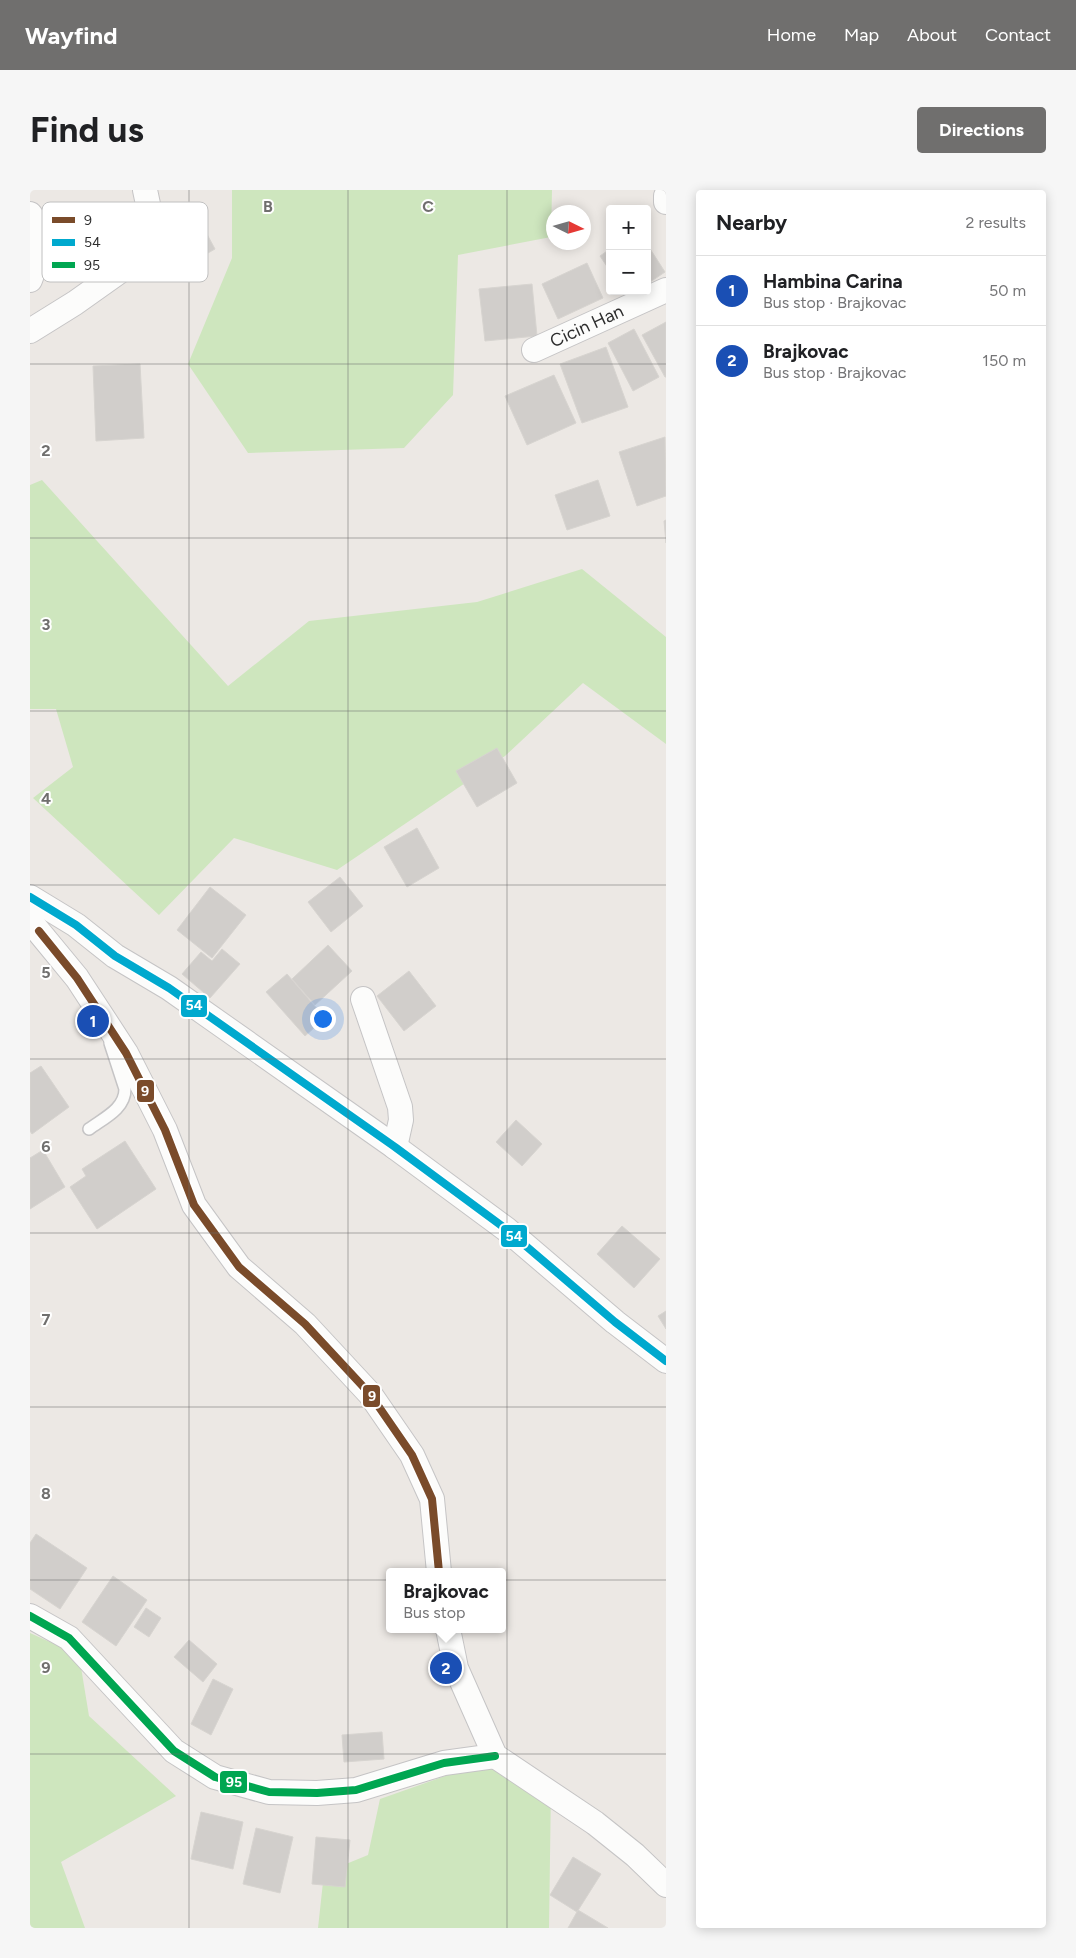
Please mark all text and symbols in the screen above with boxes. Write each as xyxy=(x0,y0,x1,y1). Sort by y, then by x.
text: Wayfind xyxy=(25,21,118,50)
text: Home xyxy=(767,24,816,46)
text: Map xyxy=(844,24,879,46)
text: About xyxy=(907,24,957,46)
text: Contact xyxy=(985,24,1051,46)
button: Directions xyxy=(917,107,1046,153)
text: Find us xyxy=(30,109,144,151)
text: B xyxy=(263,197,273,216)
text: C xyxy=(422,197,434,216)
legend xyxy=(42,202,208,282)
north arrow xyxy=(546,205,591,250)
map controls xyxy=(606,205,651,295)
button: + xyxy=(606,205,651,250)
text: Nearby xyxy=(716,210,787,235)
text: 9 xyxy=(84,212,92,229)
text: 2 results xyxy=(966,213,1026,232)
text: 54 xyxy=(84,234,101,251)
button: − xyxy=(606,250,651,295)
text: 95 xyxy=(84,257,100,274)
text: Hambina Carina xyxy=(763,270,903,293)
text: 1 xyxy=(729,281,735,300)
text: 50 m xyxy=(989,281,1026,300)
text: Bus stop · Brajkovac xyxy=(763,293,907,312)
street label: Cicin Han xyxy=(547,300,627,352)
text: Brajkovac xyxy=(763,340,849,363)
text: 2 xyxy=(727,351,737,370)
text: 150 m xyxy=(982,351,1026,370)
text: Bus stop · Brajkovac xyxy=(763,363,907,382)
text: 2 xyxy=(41,441,51,460)
text: 3 xyxy=(42,615,51,634)
text: 4 xyxy=(41,789,51,808)
text: 5 xyxy=(41,963,51,982)
line badge: 54 xyxy=(180,994,208,1018)
text: 54 xyxy=(186,997,203,1014)
pin: 1 xyxy=(77,1002,109,1040)
your location xyxy=(310,1006,336,1032)
line badge: 9 xyxy=(136,1079,155,1103)
text: 9 xyxy=(141,1083,149,1100)
text: 6 xyxy=(41,1137,51,1156)
line badge: 54 xyxy=(500,1224,528,1248)
text: 54 xyxy=(506,1228,523,1245)
text: 7 xyxy=(42,1310,51,1329)
line badge: 9 xyxy=(362,1384,381,1408)
text: 9 xyxy=(368,1388,376,1405)
text: 8 xyxy=(41,1484,51,1503)
popup xyxy=(386,1568,506,1633)
text: Brajkovac xyxy=(403,1580,489,1603)
text: Bus stop xyxy=(403,1603,466,1622)
pin: 2 xyxy=(430,1649,462,1687)
text: 9 xyxy=(41,1658,51,1677)
line badge: 95 xyxy=(219,1770,248,1794)
text: 95 xyxy=(226,1774,242,1791)

